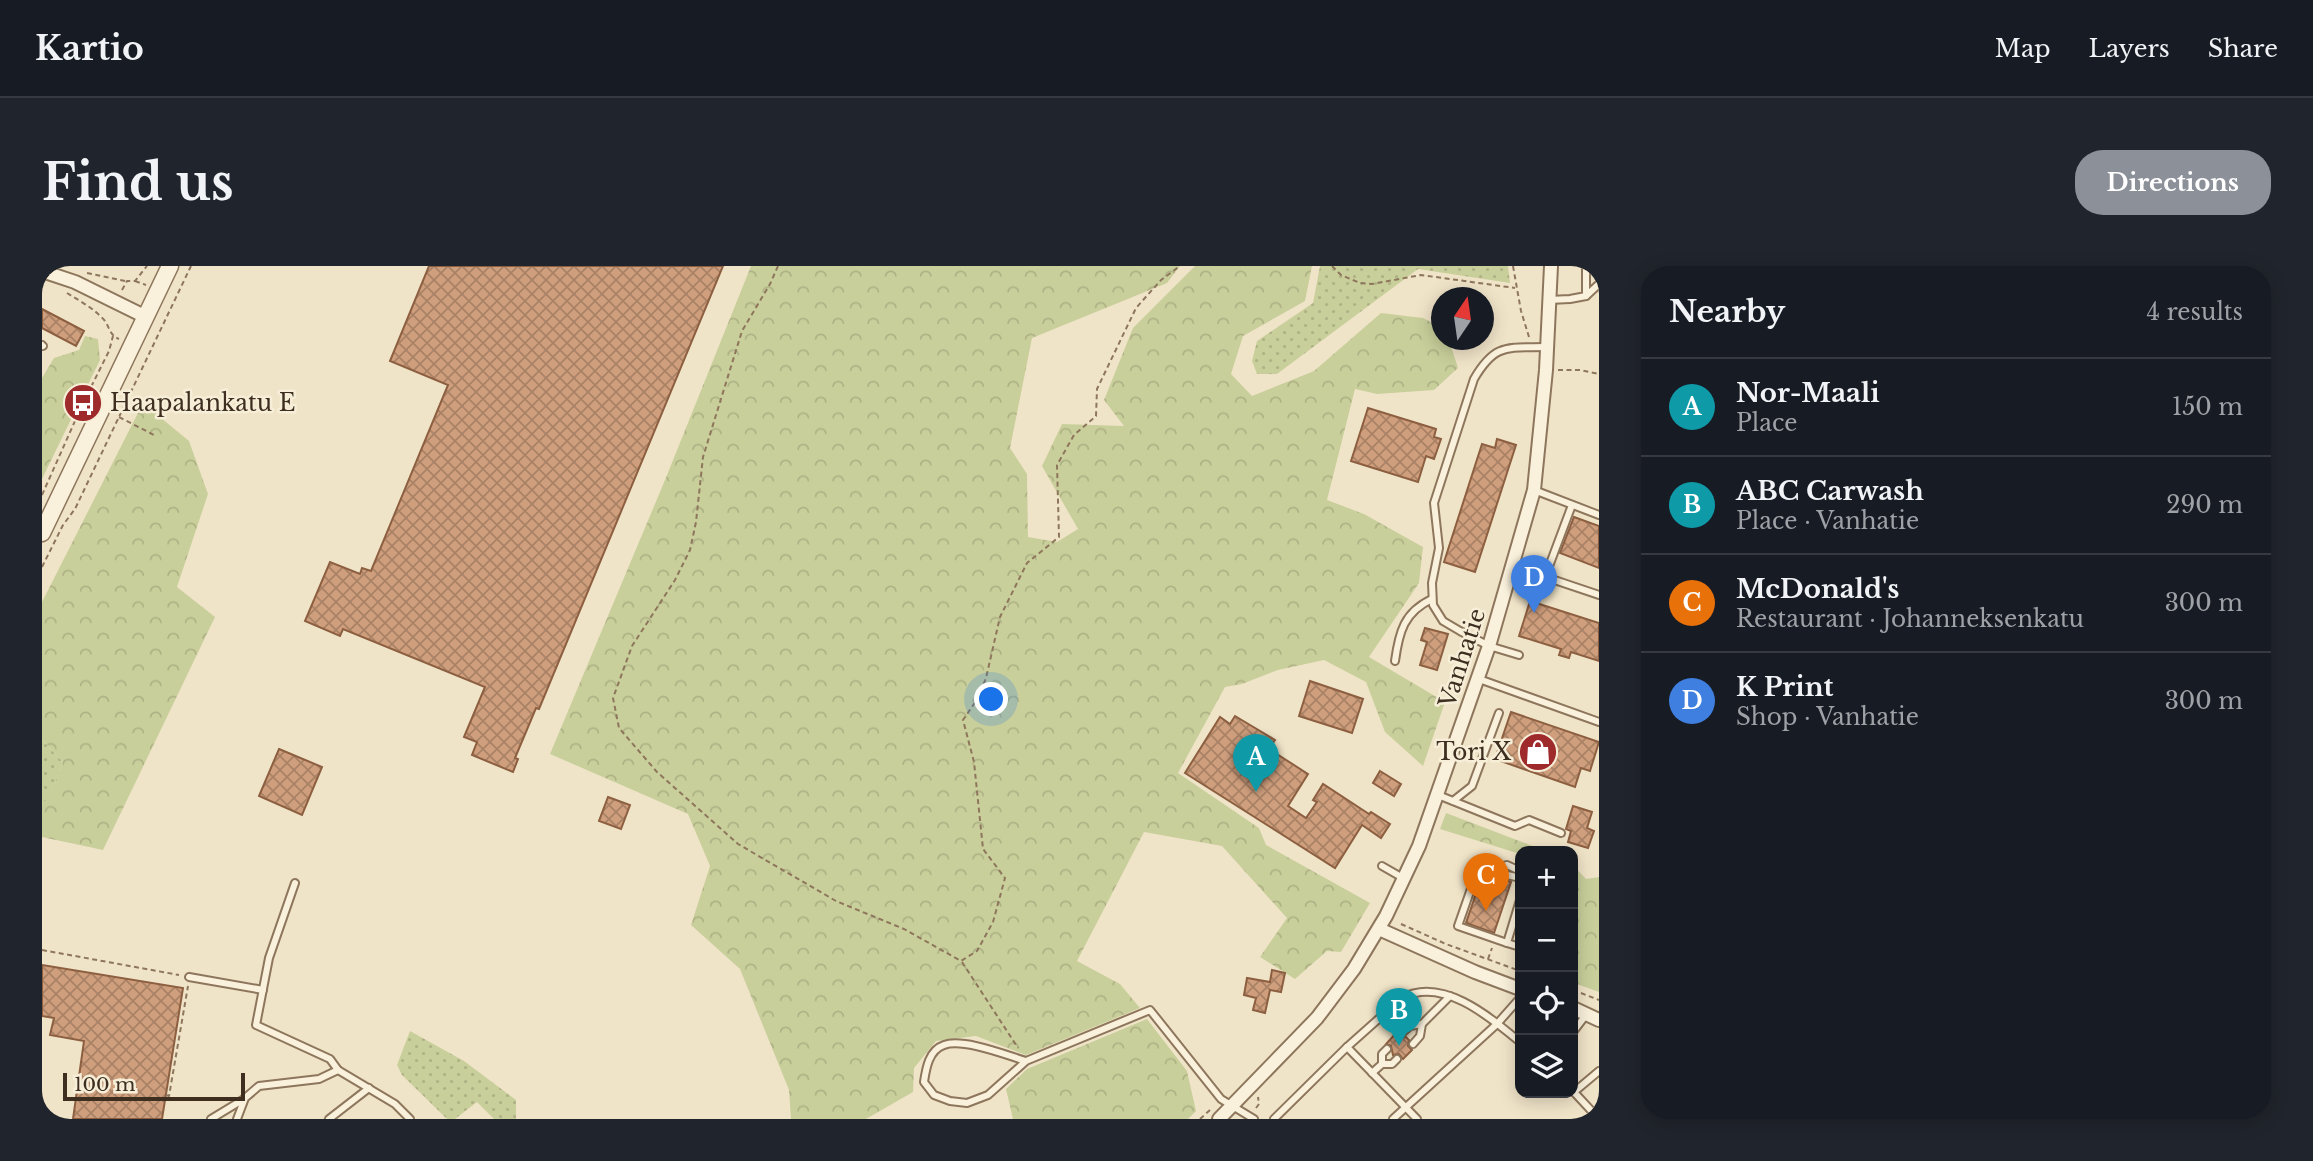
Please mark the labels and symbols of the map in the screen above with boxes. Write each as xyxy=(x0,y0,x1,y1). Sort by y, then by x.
north arrow xyxy=(1431,287,1494,350)
bus stop icon: Haapalankatu E xyxy=(62,382,104,424)
place label: Haapalankatu E xyxy=(110,389,296,417)
pin: D xyxy=(1511,555,1557,613)
street label: Vanhatie xyxy=(1433,605,1491,712)
your location xyxy=(974,682,1008,716)
shop icon: Tori X xyxy=(1517,731,1559,773)
pin: A xyxy=(1233,734,1279,792)
place label: Tori X xyxy=(1436,738,1511,766)
pin: C xyxy=(1463,853,1509,911)
pin: B xyxy=(1376,988,1422,1046)
scale bar xyxy=(63,1070,245,1102)

